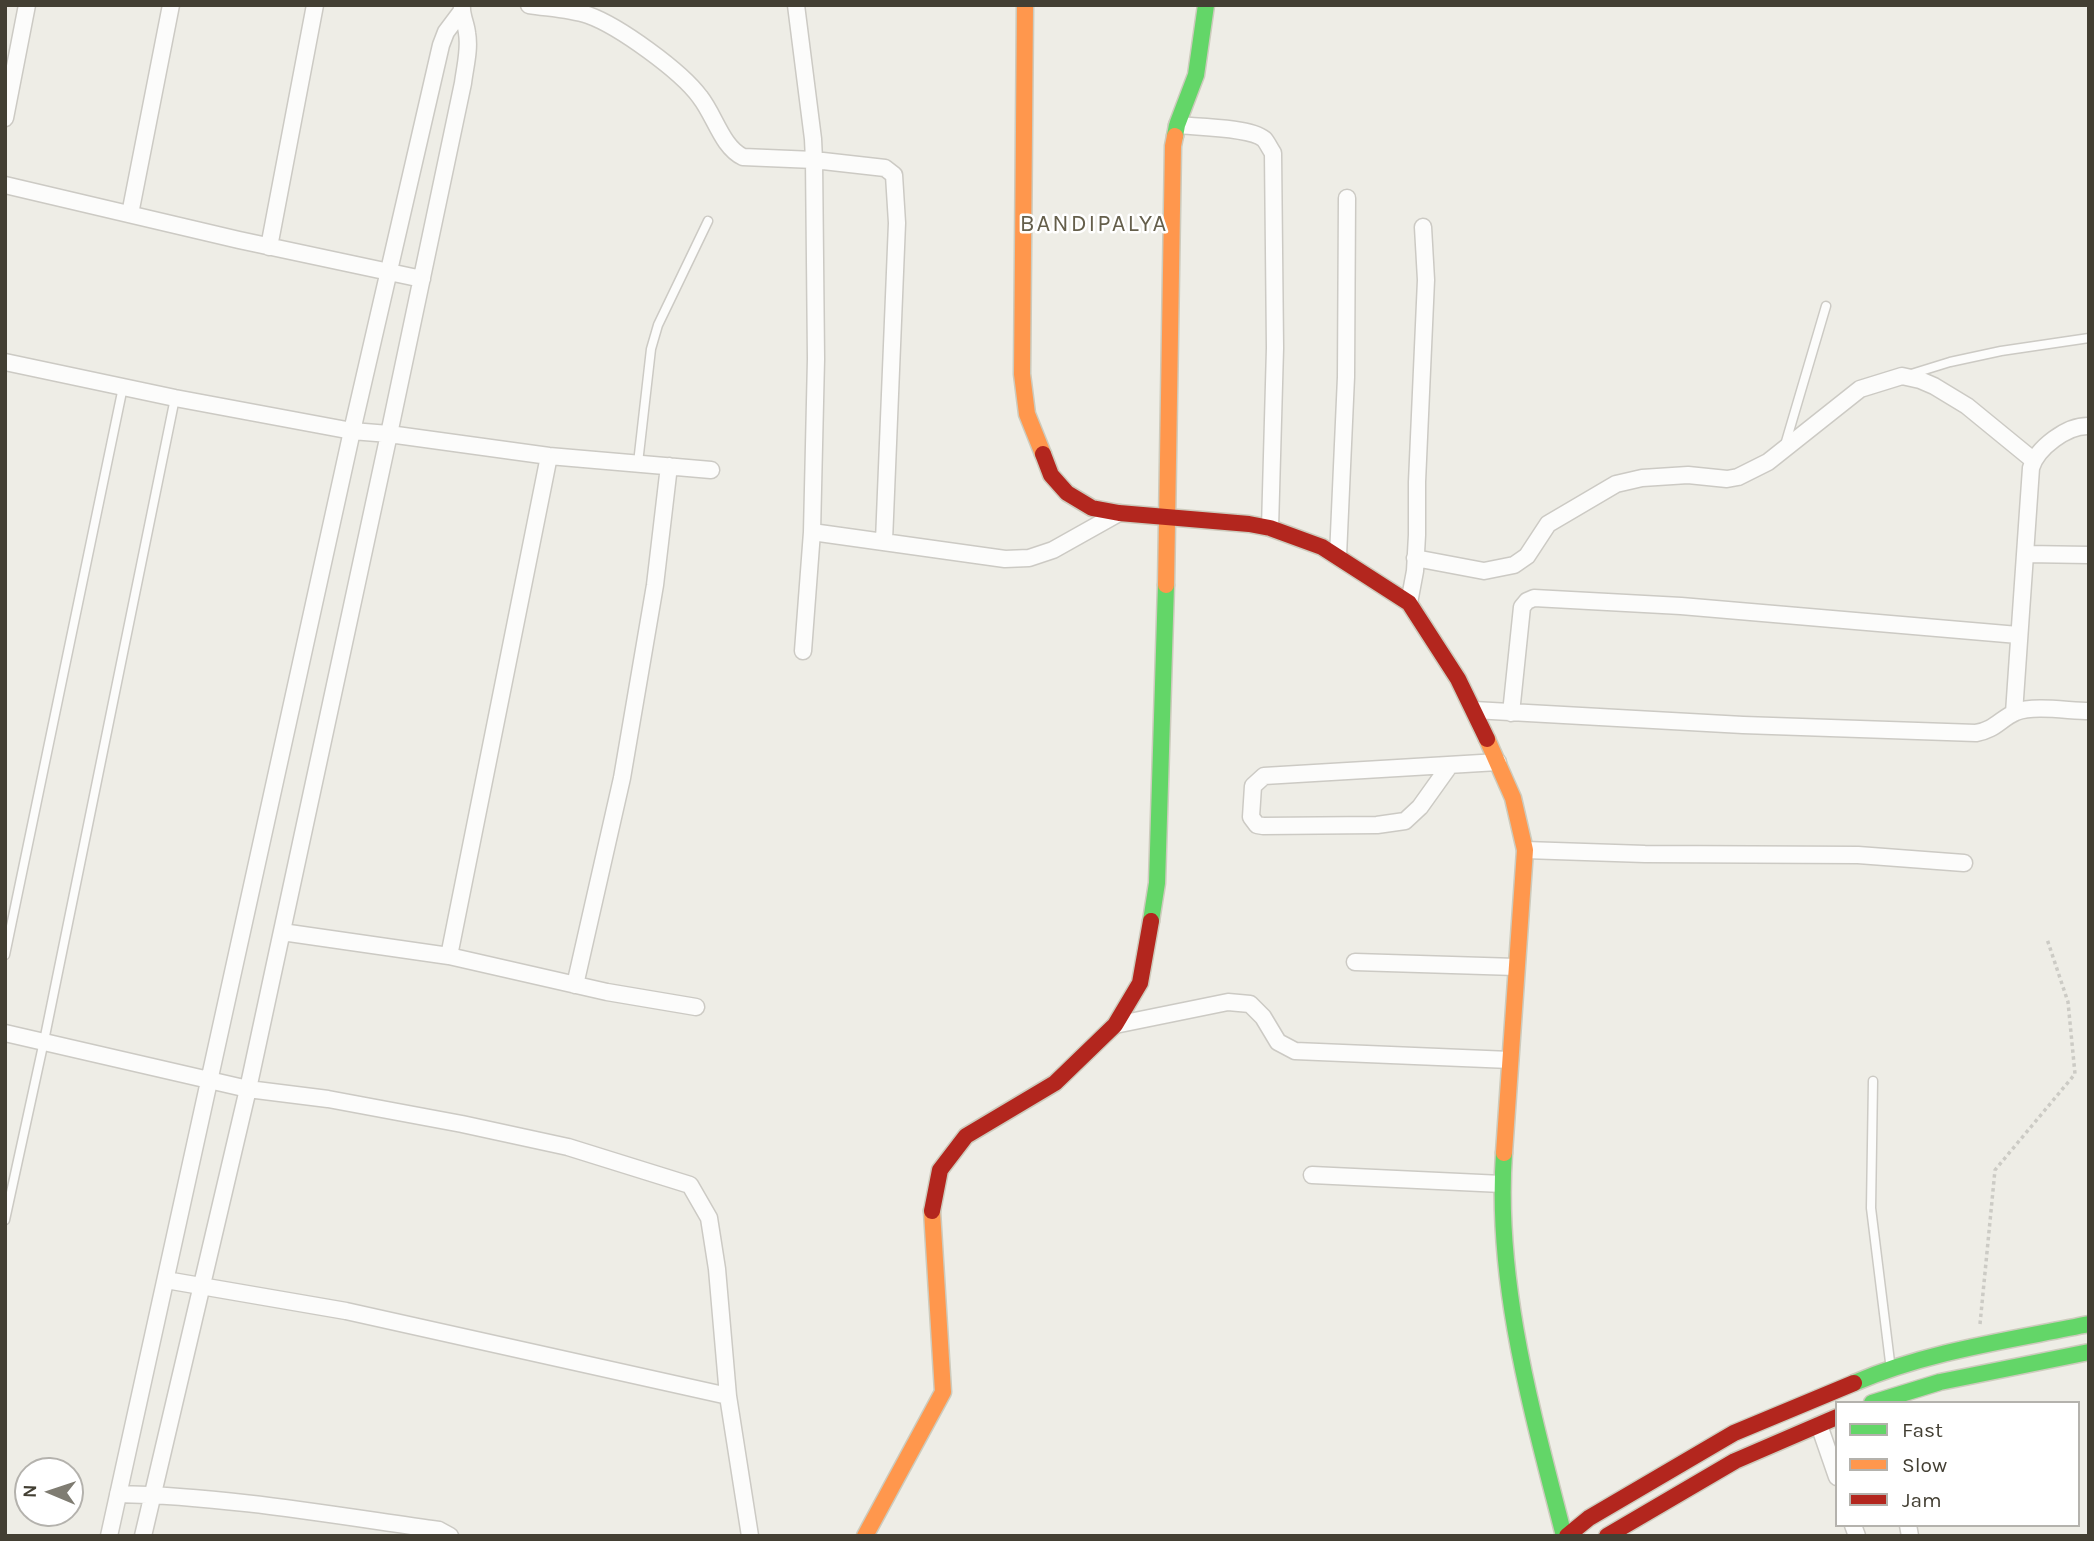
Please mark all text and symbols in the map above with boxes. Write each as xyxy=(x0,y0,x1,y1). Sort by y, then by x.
district label: BANDIPALYA xyxy=(1021,210,1167,238)
legend xyxy=(1835,1401,2080,1527)
text: Fast xyxy=(1902,1418,1943,1442)
text: Slow xyxy=(1902,1453,1947,1477)
north arrow xyxy=(14,1457,84,1527)
text: N xyxy=(19,1484,41,1499)
text: Jam xyxy=(1902,1488,1942,1512)

